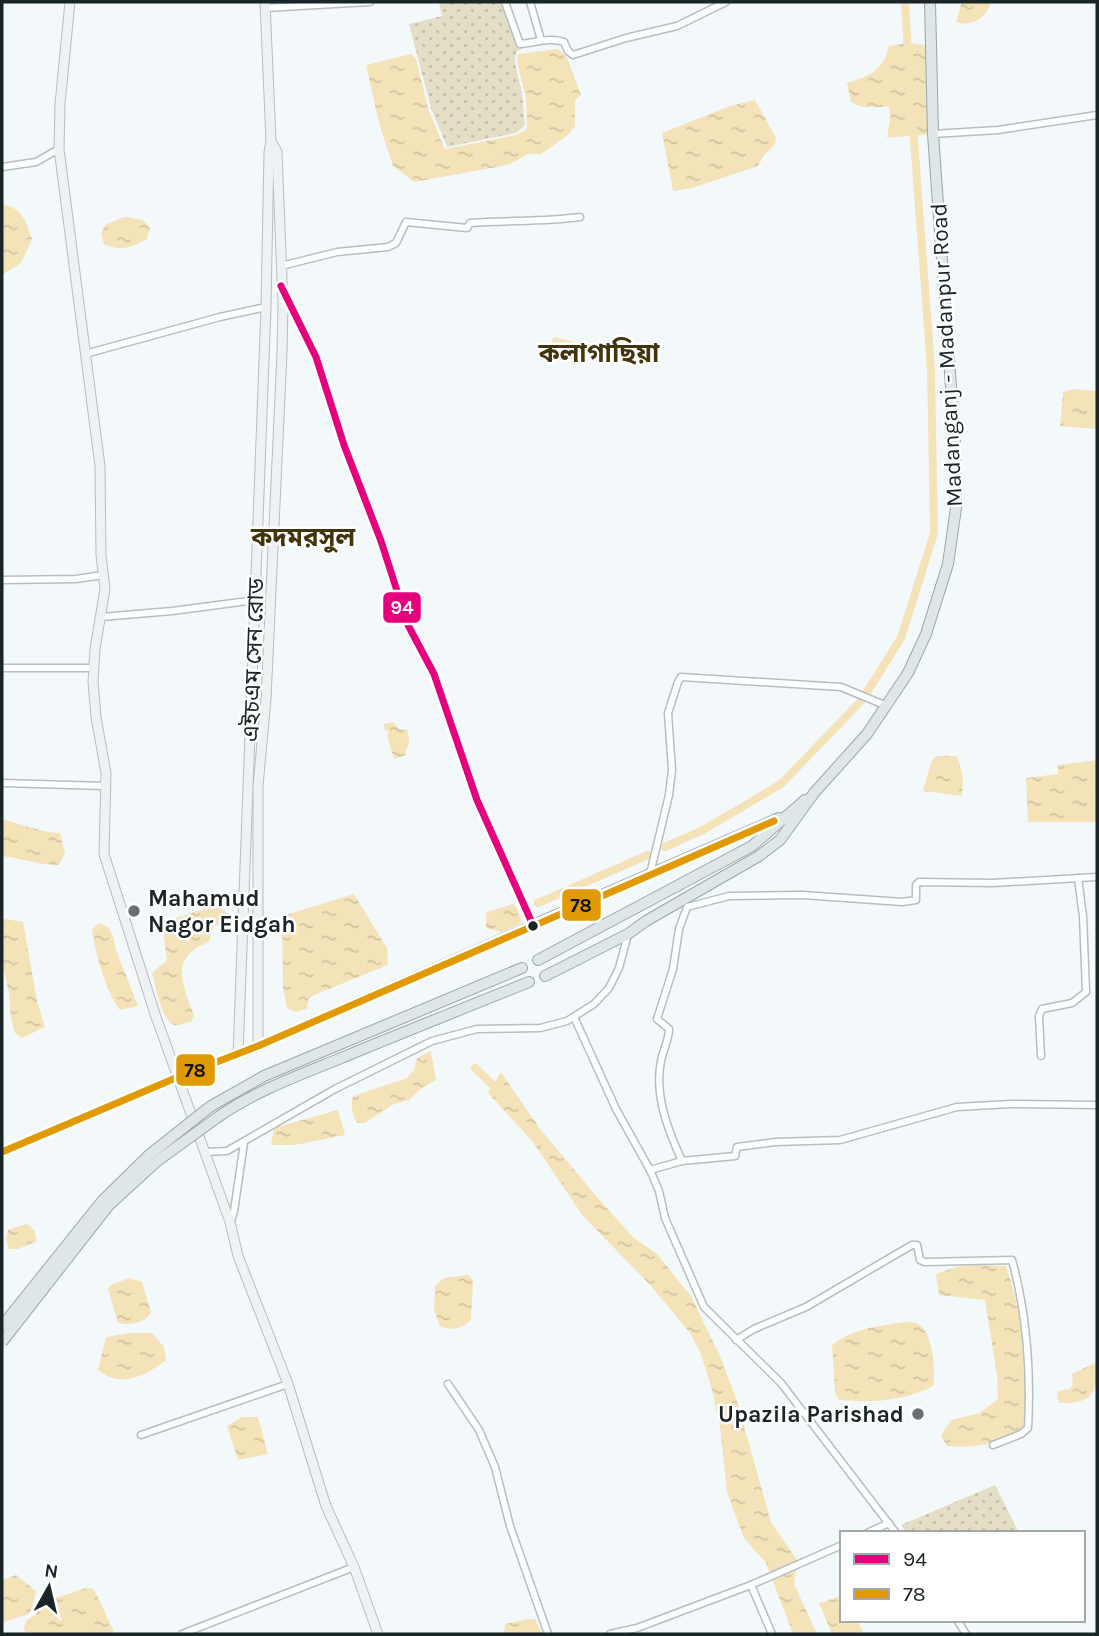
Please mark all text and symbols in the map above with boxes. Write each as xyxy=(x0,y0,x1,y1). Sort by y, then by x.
street label: Madanganj - Madanpur Road xyxy=(925,202,968,508)
district label: কলাগাছিয়া xyxy=(538,337,660,369)
district label: কদমরসুল xyxy=(250,522,355,554)
street label: এইচএম সেন রোড xyxy=(237,577,270,743)
line badge: 94 xyxy=(382,591,422,624)
text: 94 xyxy=(391,597,414,619)
place label: Mahamud Nagor Eidgah xyxy=(148,885,296,938)
line badge: 78 xyxy=(561,888,602,922)
text: 78 xyxy=(570,895,592,917)
marker: Mahamud Nagor Eidgah xyxy=(126,903,142,919)
unlabelled marker xyxy=(526,919,540,933)
line badge: 78 xyxy=(175,1053,216,1087)
text: 78 xyxy=(184,1060,206,1082)
place label: Upazila Parishad xyxy=(718,1401,904,1428)
marker: Upazila Parishad xyxy=(910,1406,926,1422)
legend xyxy=(840,1531,1085,1622)
text: 94 xyxy=(903,1547,927,1571)
north arrow xyxy=(14,1552,84,1622)
text: N xyxy=(43,1559,60,1583)
text: 78 xyxy=(903,1582,926,1606)

